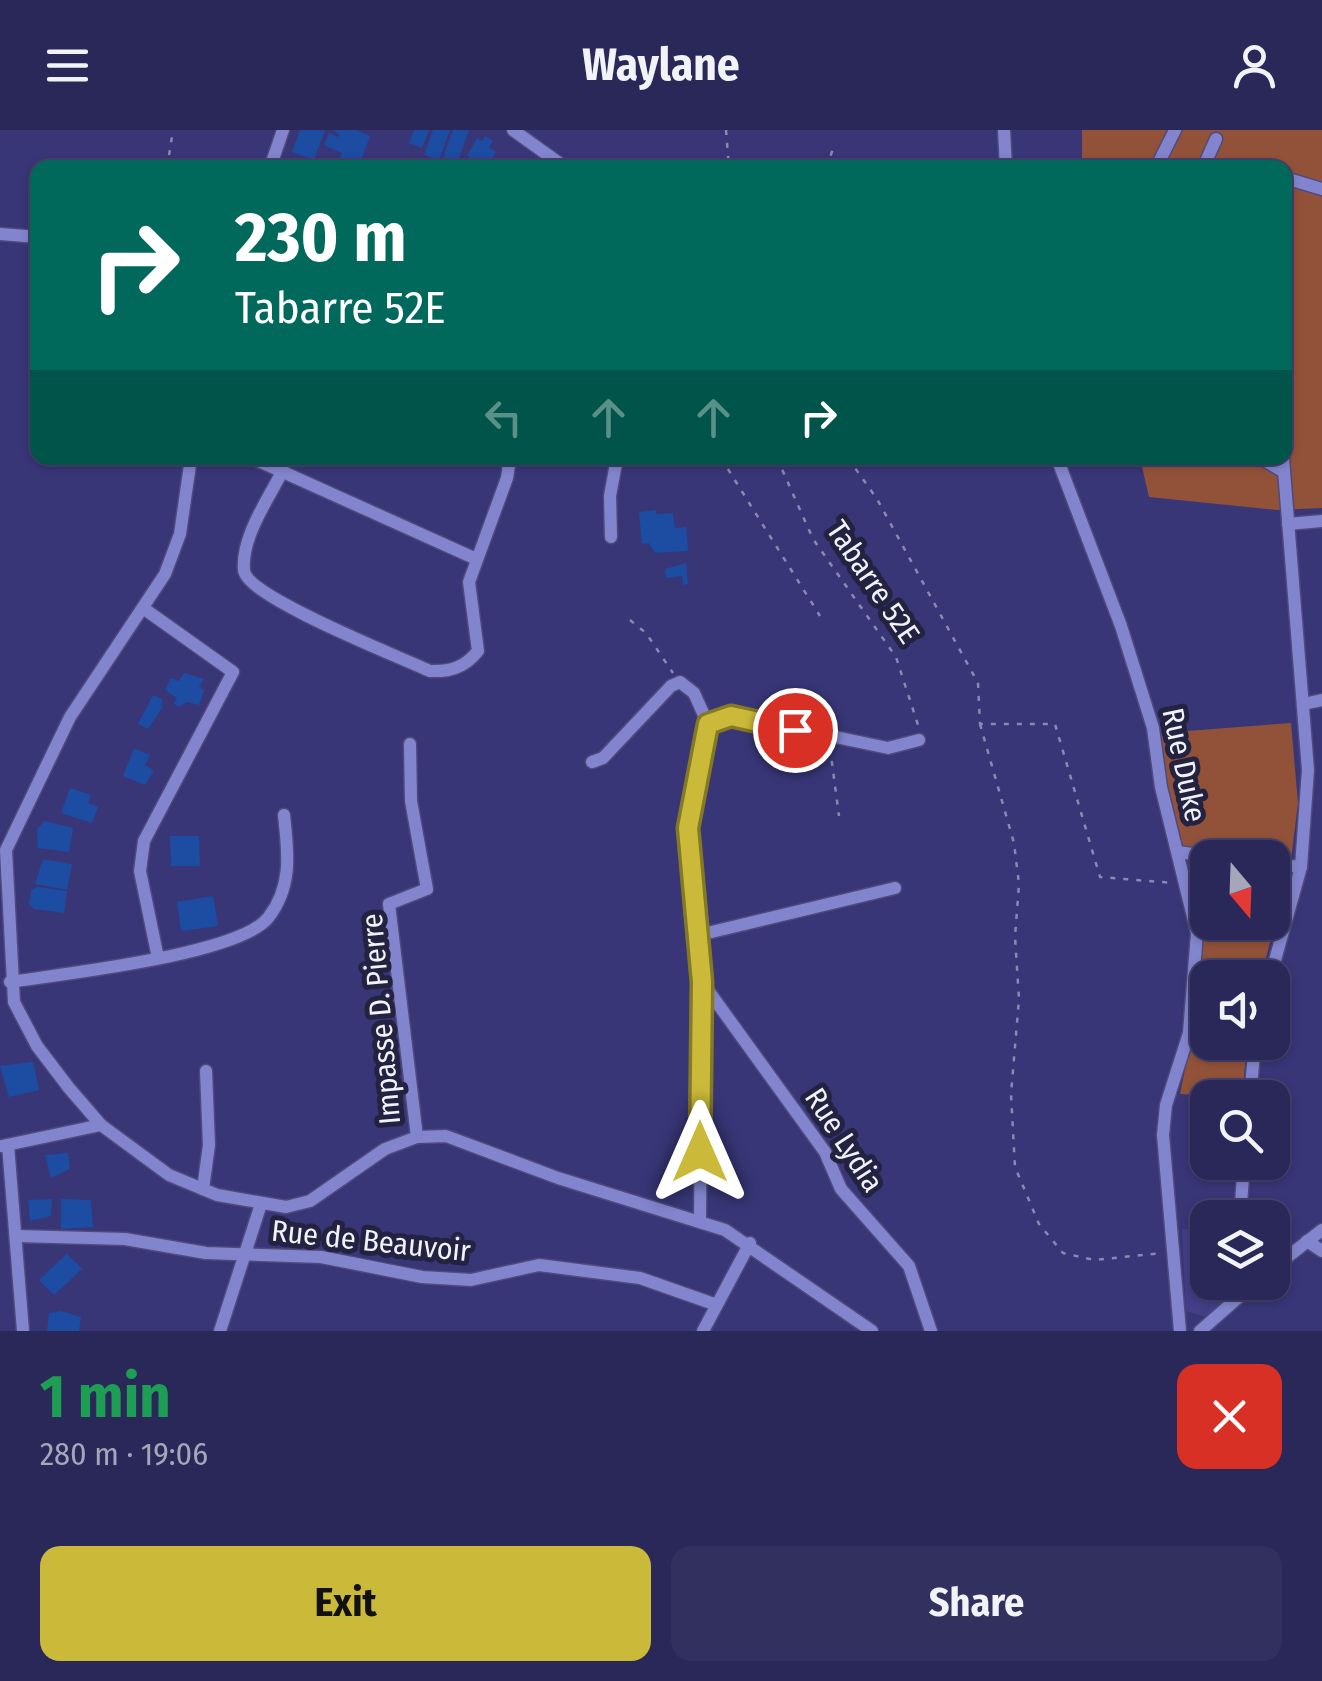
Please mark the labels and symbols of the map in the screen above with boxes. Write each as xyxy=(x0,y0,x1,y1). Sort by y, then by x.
street label: Tabarre 52E xyxy=(819,514,927,650)
pin xyxy=(753,688,838,773)
street label: Rue Duke xyxy=(1154,705,1214,825)
north arrow xyxy=(1190,840,1290,940)
street label: Impasse D. Pierre xyxy=(354,912,408,1126)
street label: Rue Lydia xyxy=(797,1081,891,1199)
position arrow xyxy=(648,1100,752,1204)
street label: Rue de Beauvoir xyxy=(270,1213,473,1269)

